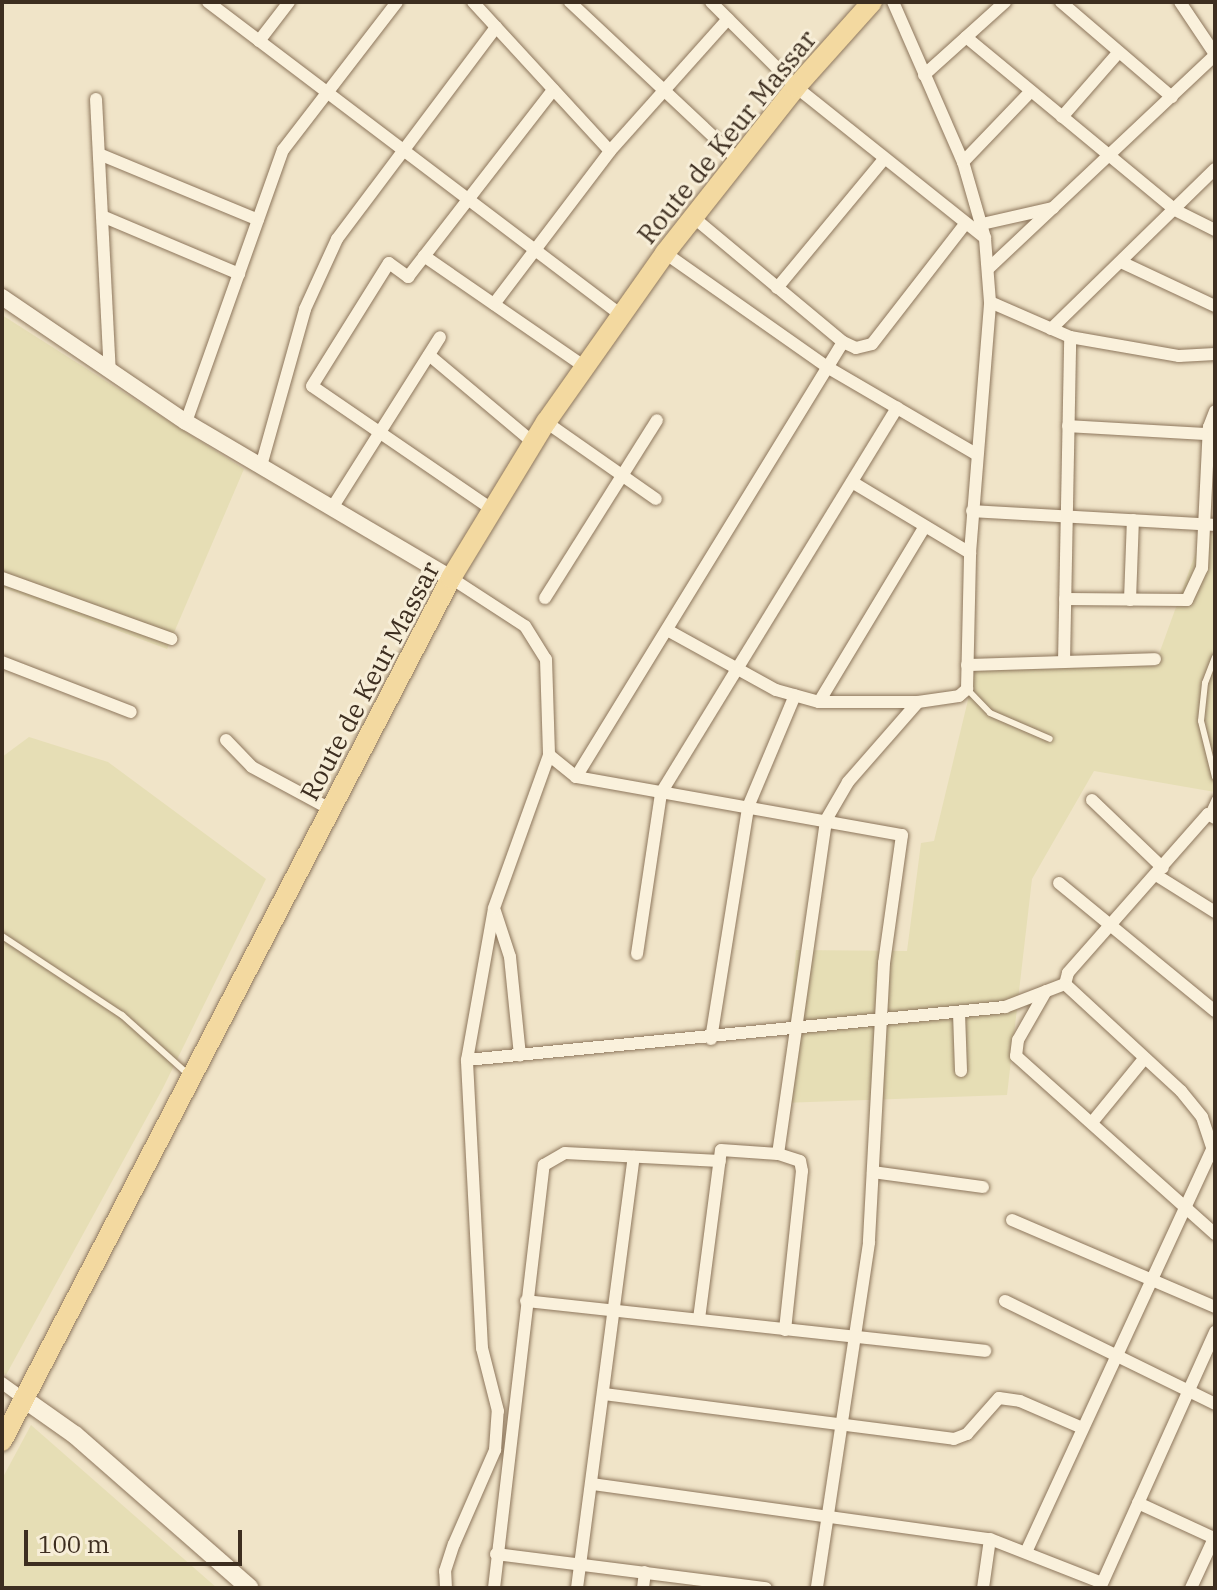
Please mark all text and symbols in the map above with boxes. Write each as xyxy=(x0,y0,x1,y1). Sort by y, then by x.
street label: Route de Keur Massar xyxy=(631,24,823,250)
street label: Route de Keur Massar xyxy=(294,556,446,806)
scale bar xyxy=(28,1514,246,1564)
text: 100 m xyxy=(38,1528,110,1560)

